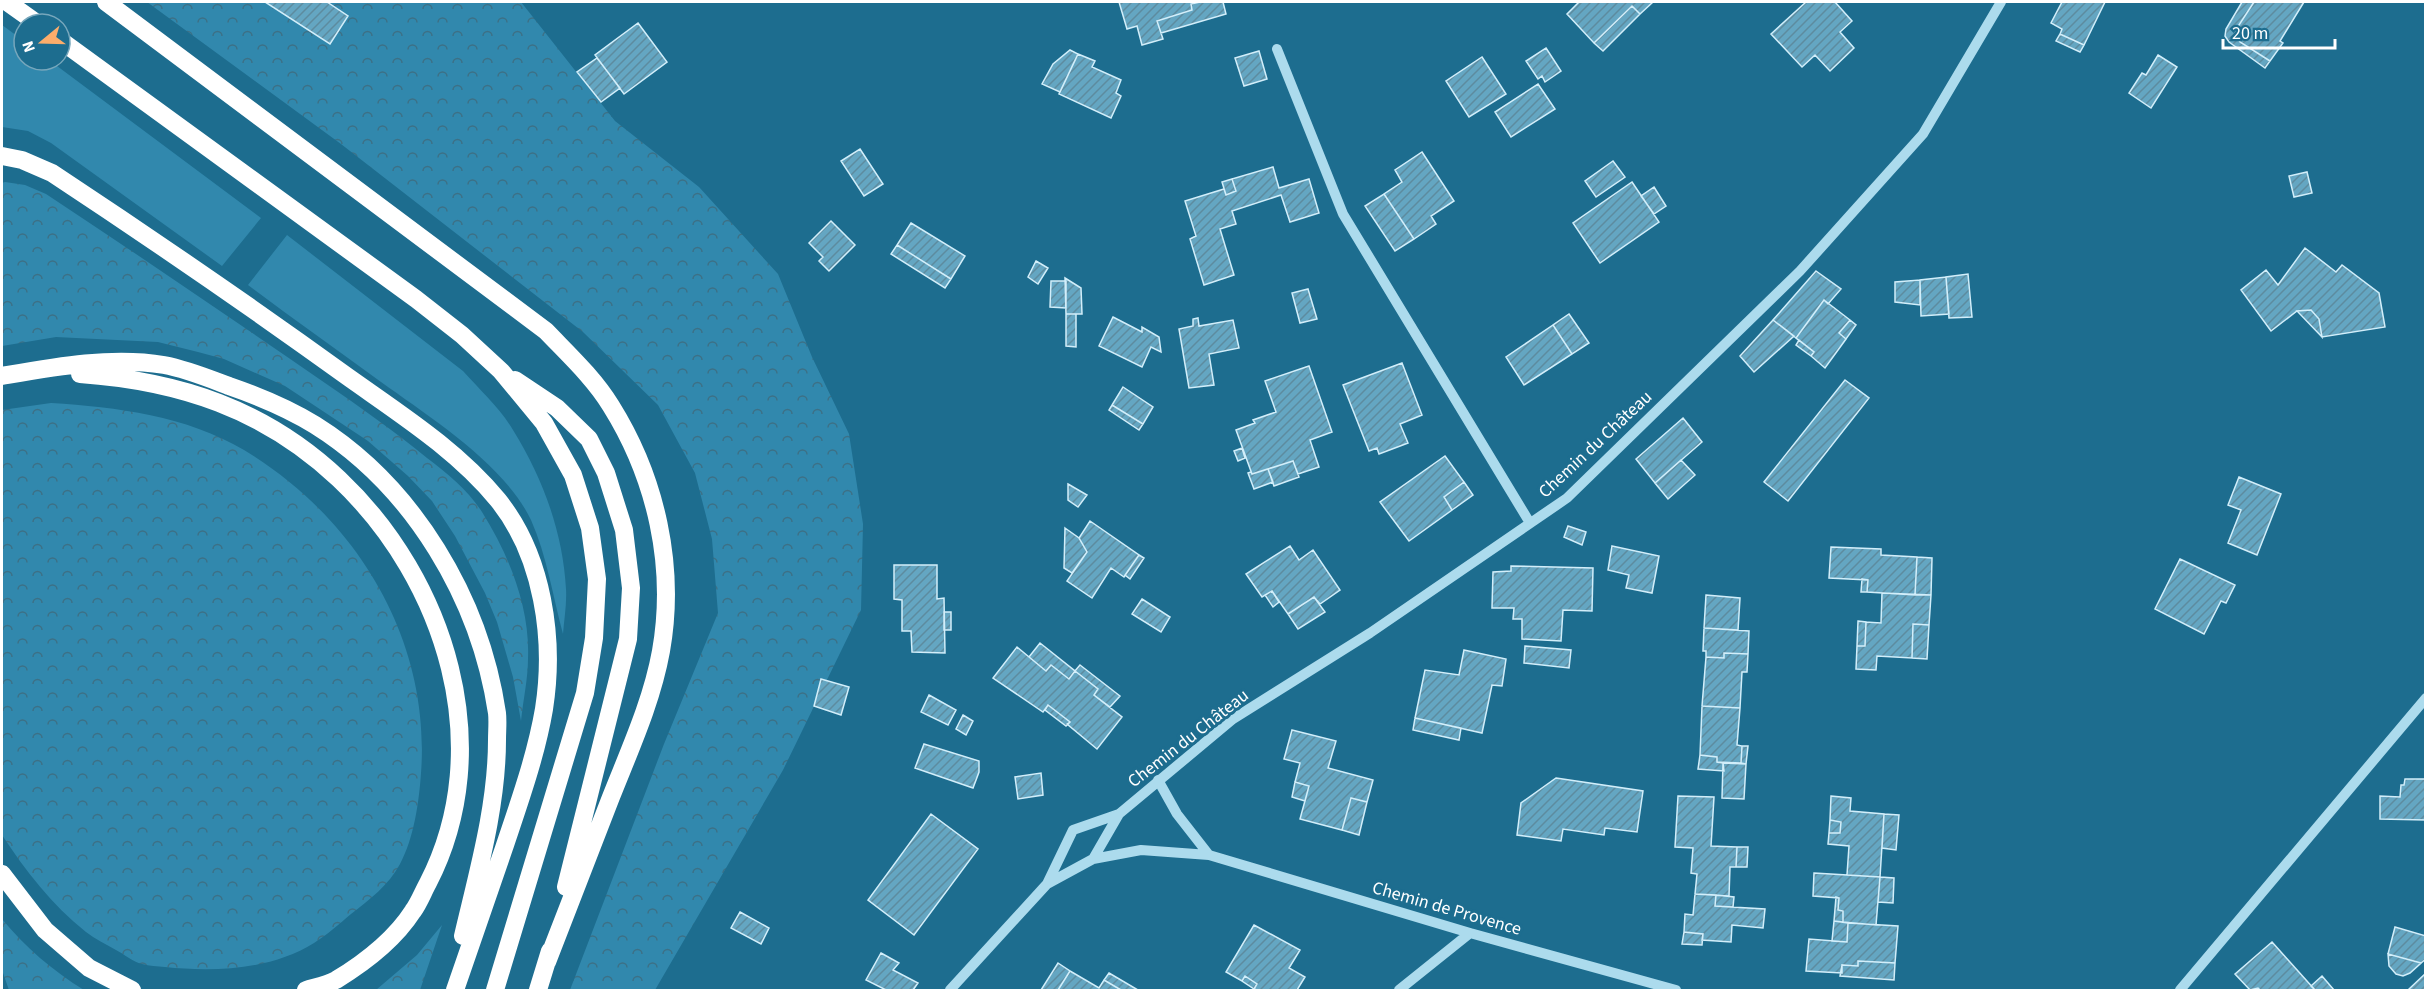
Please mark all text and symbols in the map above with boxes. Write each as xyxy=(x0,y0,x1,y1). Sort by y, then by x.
north arrow xyxy=(12,12,72,72)
scale bar xyxy=(2223,12,2336,50)
text: 20 m xyxy=(2232,21,2268,46)
text: N xyxy=(17,38,41,55)
street label: Chemin du Château xyxy=(1533,385,1658,504)
street label: Chemin du Château xyxy=(1123,683,1254,794)
street label: Chemin de Provence xyxy=(1369,875,1524,942)

